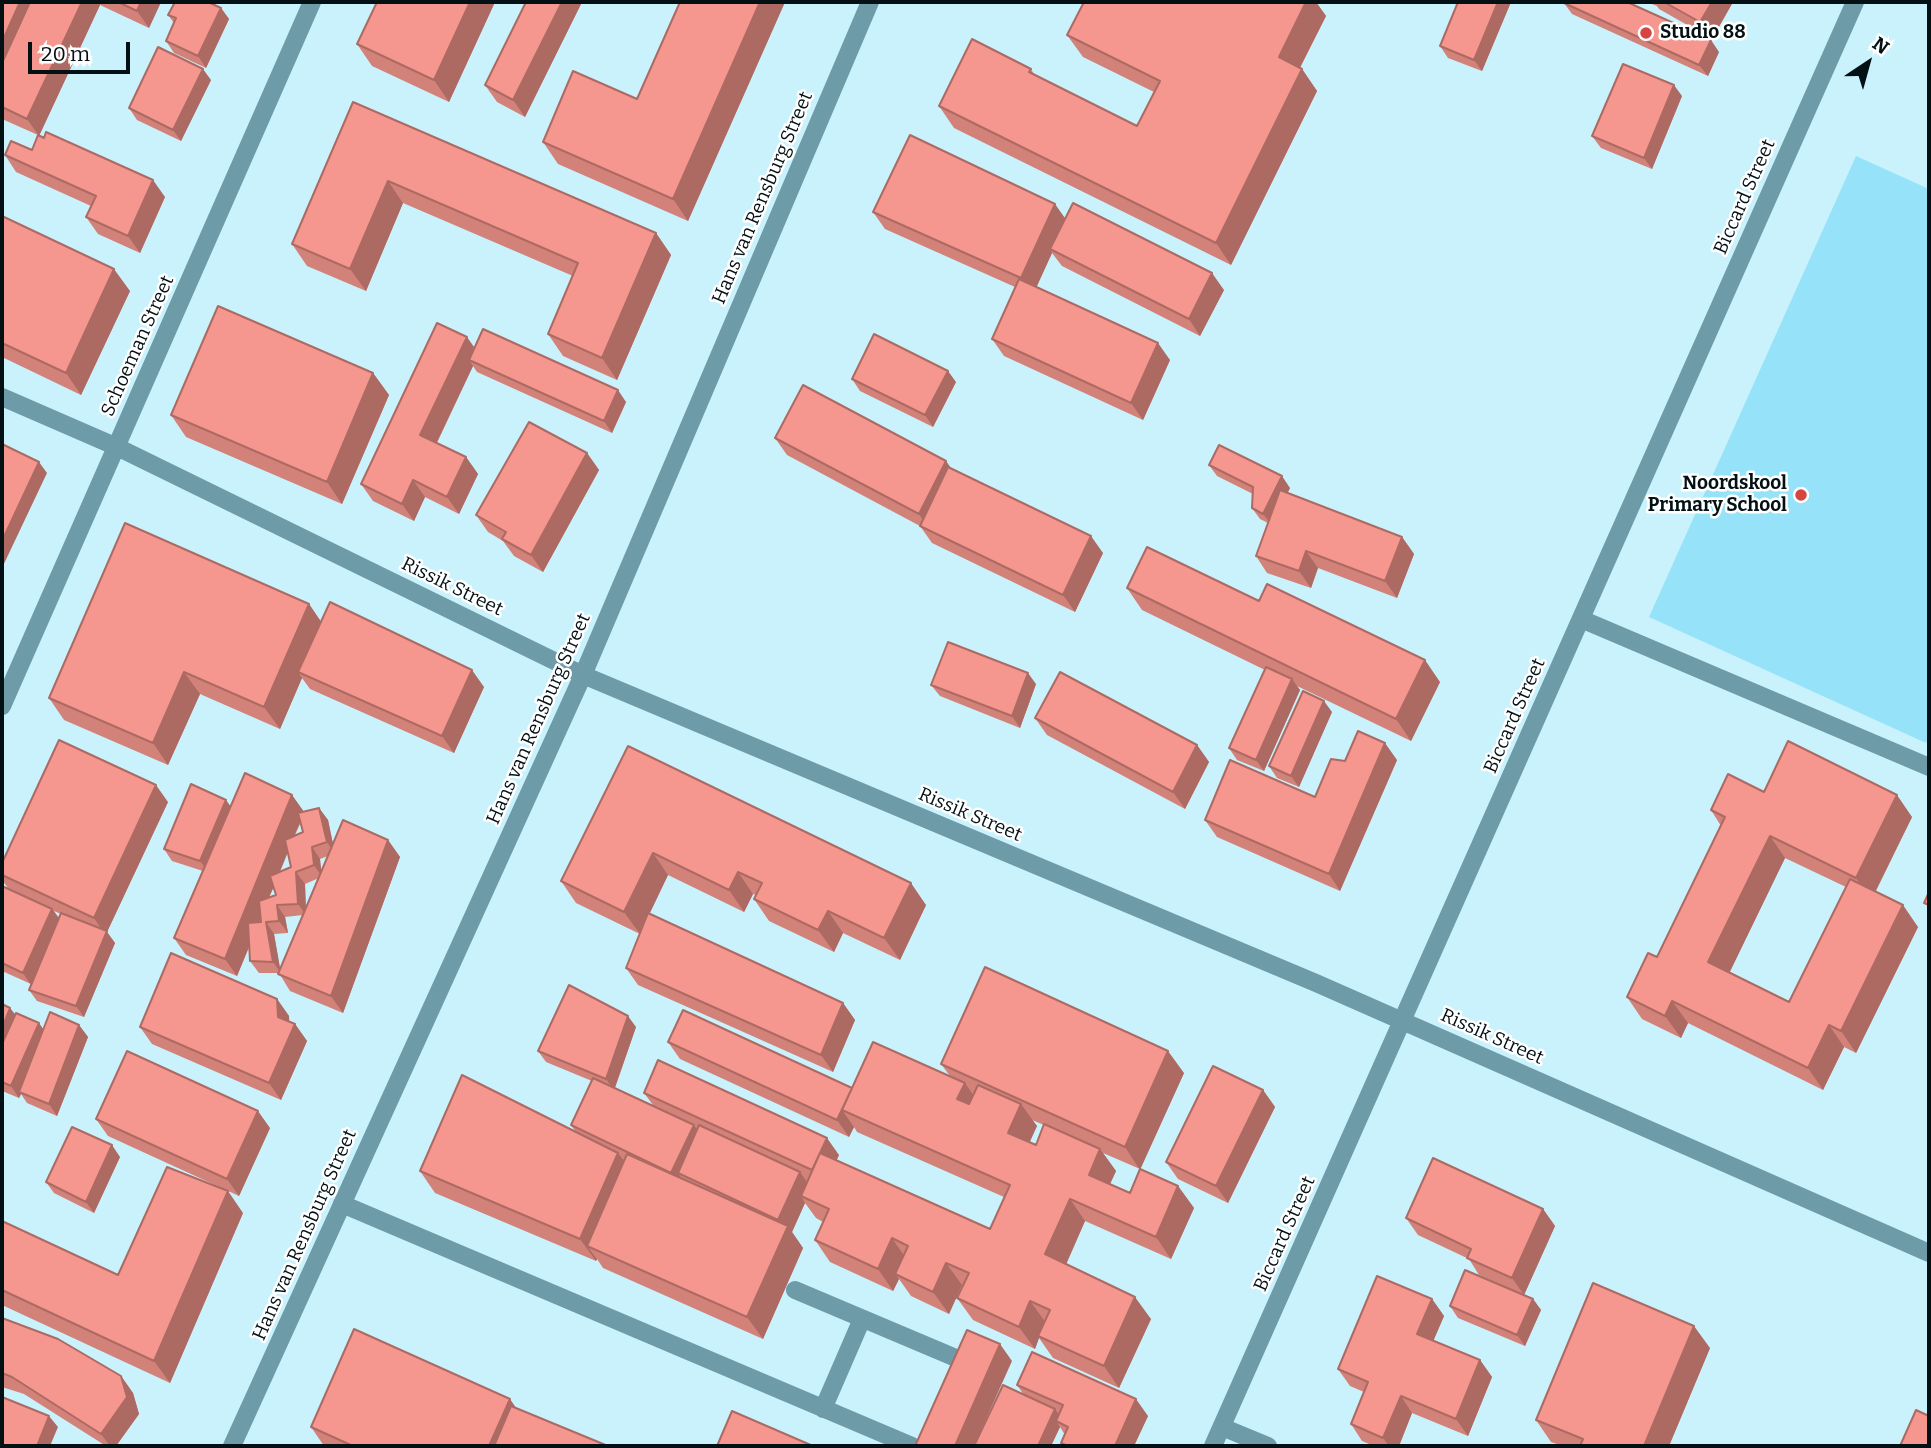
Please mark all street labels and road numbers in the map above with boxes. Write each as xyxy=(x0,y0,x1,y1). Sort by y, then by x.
street label: Hans van Rensburg Street xyxy=(708,88,818,308)
street label: Biccard Street xyxy=(1709,136,1781,258)
street label: Schoeman Street xyxy=(97,272,179,420)
street label: Rissik Street xyxy=(398,553,506,621)
street label: Hans van Rensburg Street xyxy=(482,610,596,828)
street label: Biccard Street xyxy=(1479,655,1551,777)
street label: Rissik Street xyxy=(915,783,1025,847)
street label: Rissik Street xyxy=(1437,1004,1547,1070)
street label: Hans van Rensburg Street xyxy=(248,1126,362,1344)
street label: Biccard Street xyxy=(1249,1173,1321,1295)

